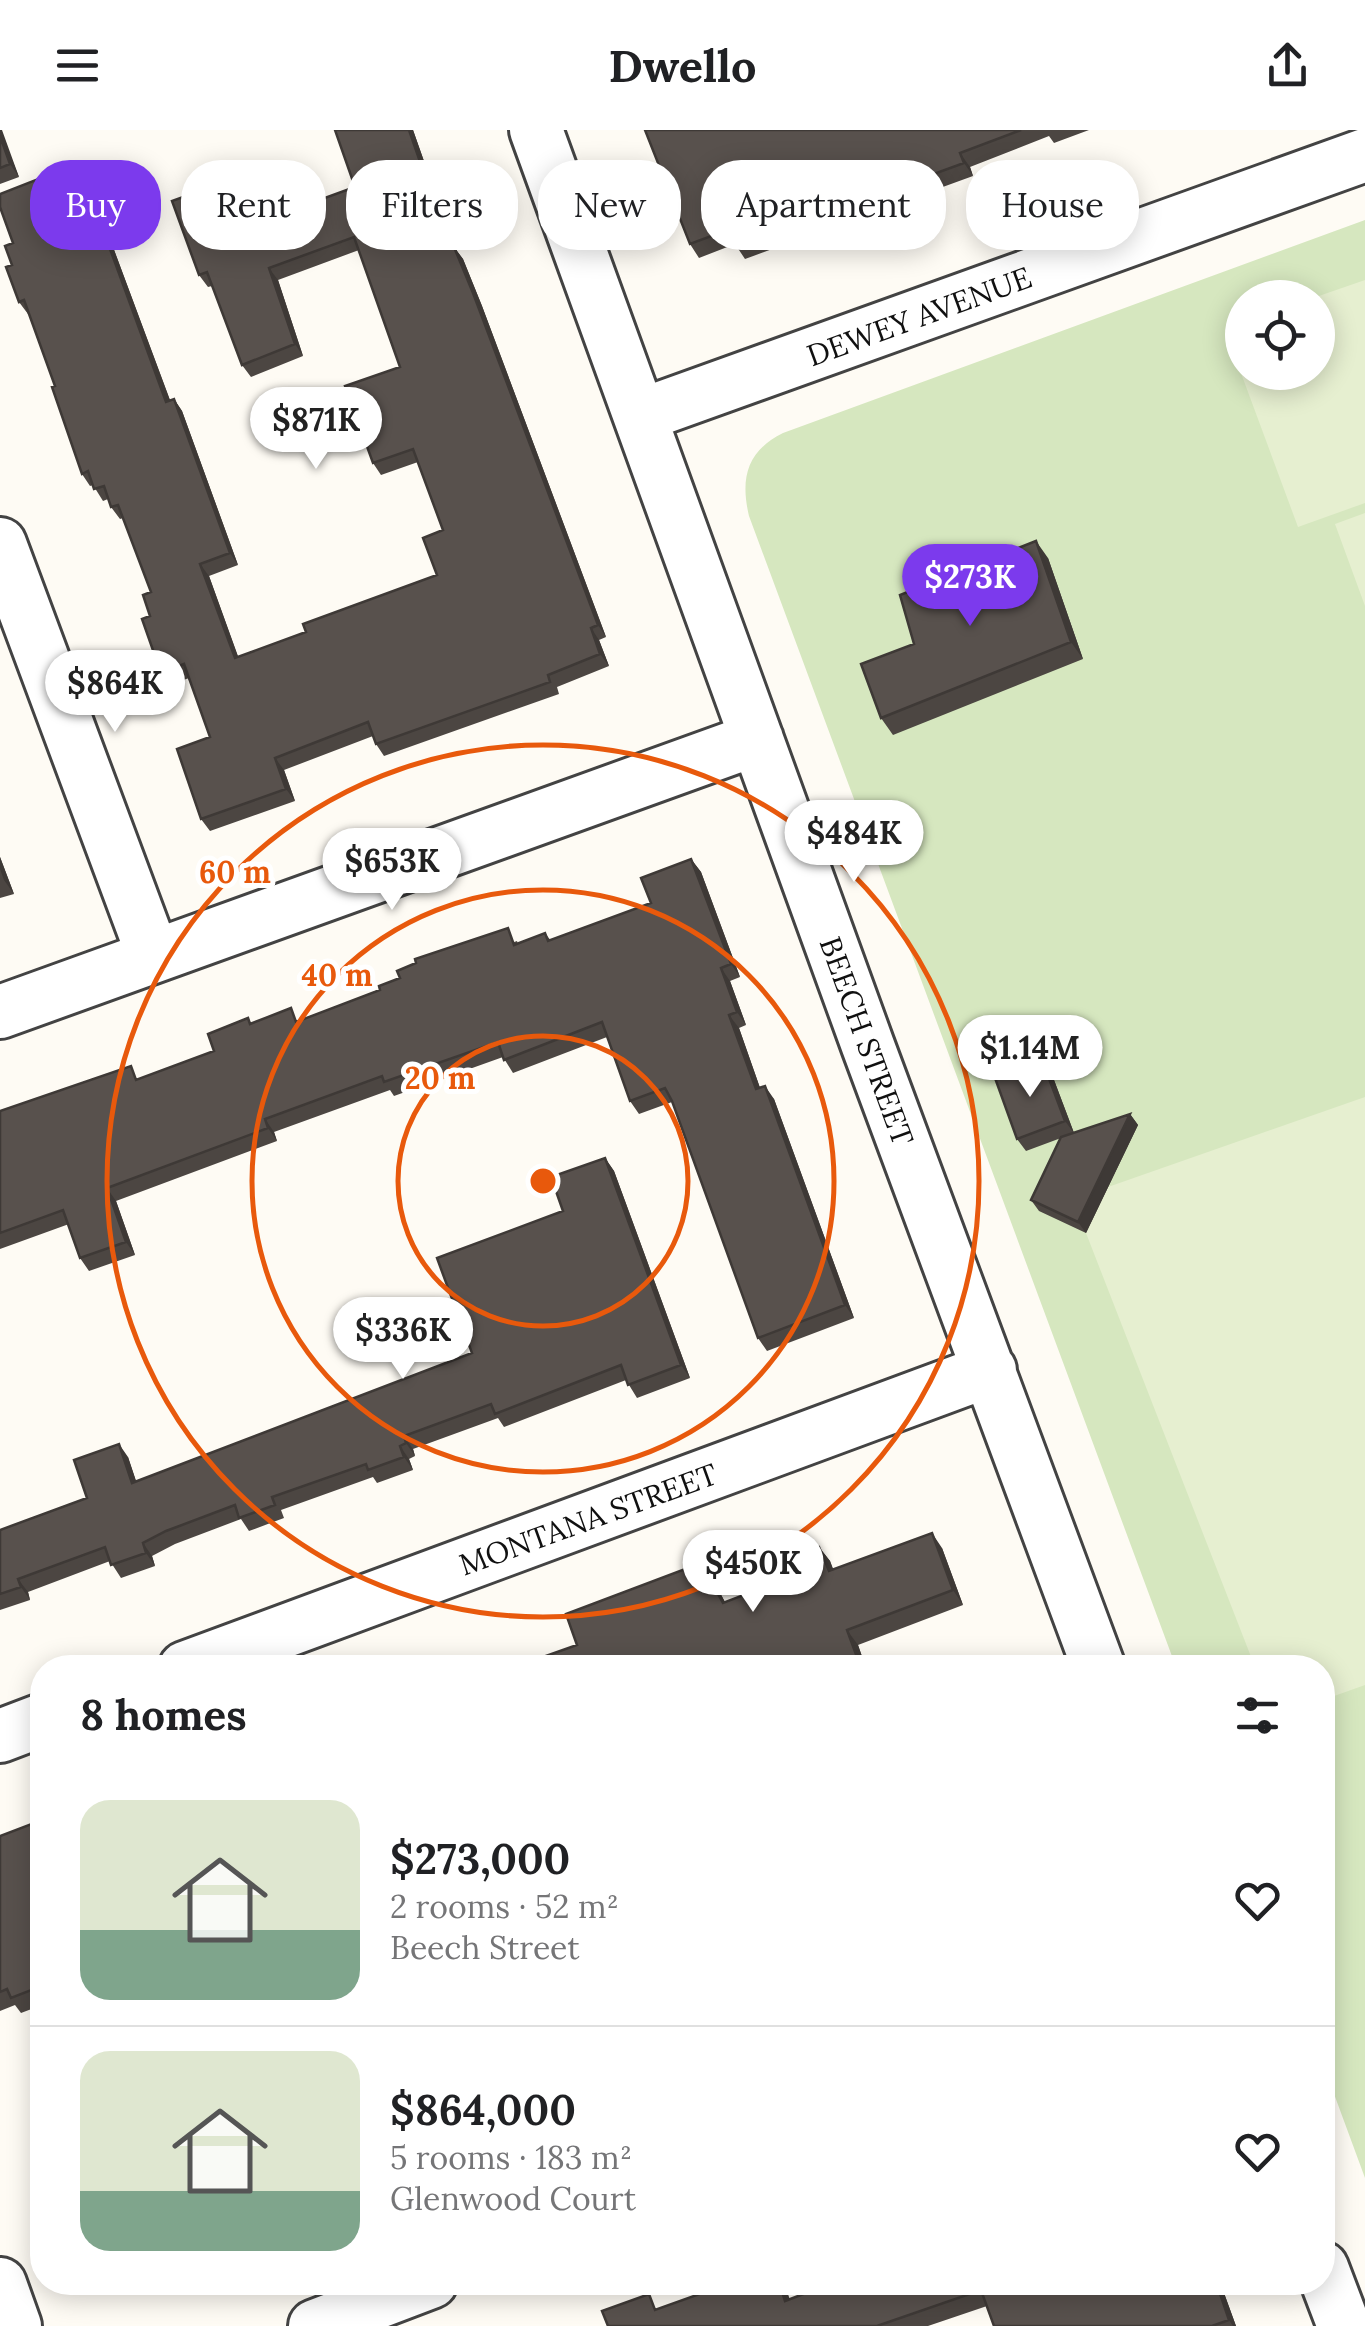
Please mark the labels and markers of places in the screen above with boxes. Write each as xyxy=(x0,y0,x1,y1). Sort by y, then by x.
pin: $871K xyxy=(246,387,386,472)
pin: $273K xyxy=(900,544,1040,629)
pin: $864K xyxy=(45,650,185,735)
pin: $484K xyxy=(784,800,924,885)
pin: $653K xyxy=(322,828,462,913)
pin: $1.14M xyxy=(949,1015,1111,1100)
centre of rings xyxy=(525,1163,561,1199)
pin: $336K xyxy=(333,1297,473,1382)
pin: $450K xyxy=(683,1530,823,1615)

